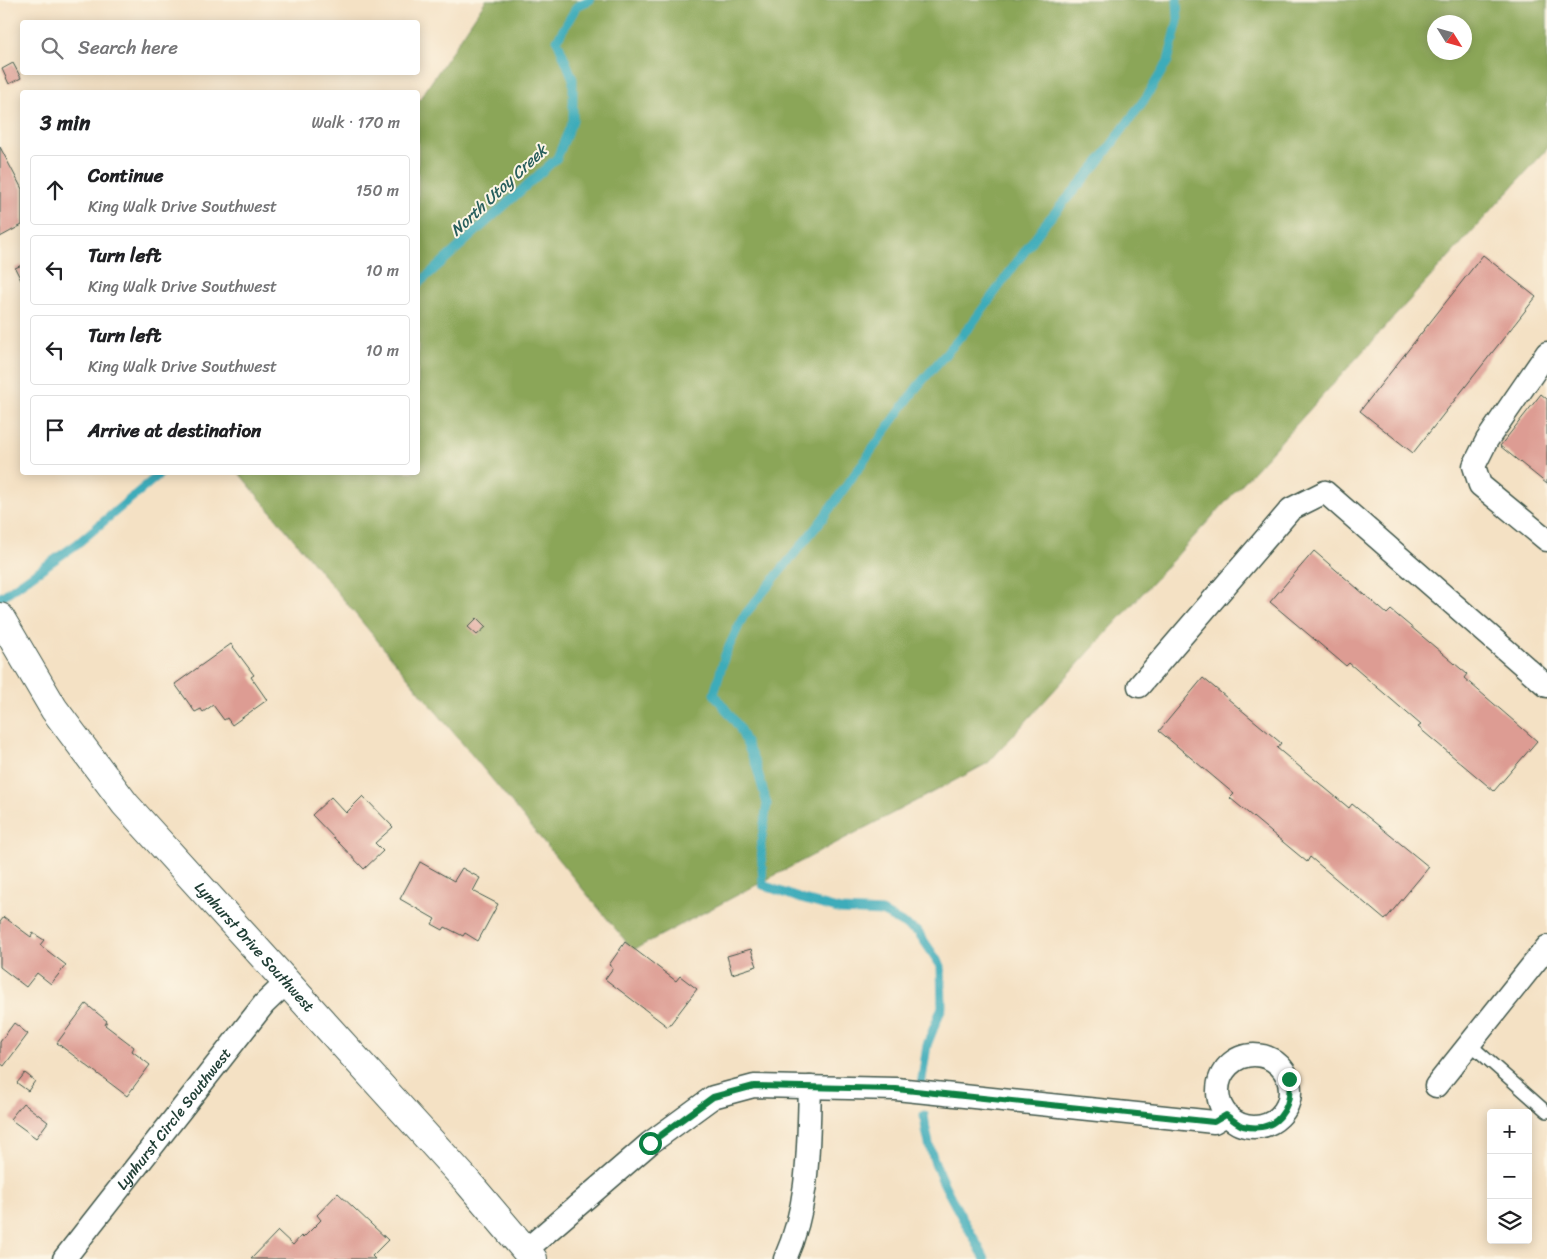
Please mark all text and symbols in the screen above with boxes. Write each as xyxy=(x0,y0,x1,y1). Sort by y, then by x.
north arrow xyxy=(1427,15,1472,60)
search box xyxy=(20,20,420,75)
text: Search here xyxy=(78,31,178,64)
icon: search xyxy=(38,34,66,62)
text: 3 min xyxy=(40,104,90,142)
text: Walk · 170 m xyxy=(311,108,400,137)
water label: North Utoy Creek xyxy=(443,136,556,243)
text: Continue xyxy=(88,159,164,192)
icon: ahead xyxy=(41,176,69,204)
text: 150 m xyxy=(356,176,399,205)
text: King Walk Drive Southwest xyxy=(88,192,277,221)
text: Turn left xyxy=(88,239,161,272)
icon: left xyxy=(41,256,69,284)
text: 10 m xyxy=(366,256,399,285)
text: King Walk Drive Southwest xyxy=(88,272,277,301)
text: Turn left xyxy=(88,319,161,352)
icon: left xyxy=(41,336,69,364)
text: 10 m xyxy=(366,336,399,365)
text: King Walk Drive Southwest xyxy=(88,352,277,381)
text: Arrive at destination xyxy=(88,414,261,447)
icon: arrive xyxy=(41,416,69,444)
street label: Lynhurst Drive Southwest xyxy=(188,875,321,1019)
street label: Lynhurst Circle Southwest xyxy=(110,1042,238,1196)
route end xyxy=(1278,1068,1301,1091)
map controls xyxy=(1487,1109,1532,1244)
button: + xyxy=(1487,1109,1532,1154)
route start xyxy=(639,1132,662,1155)
button: − xyxy=(1487,1154,1532,1199)
button: layers xyxy=(1487,1199,1532,1244)

